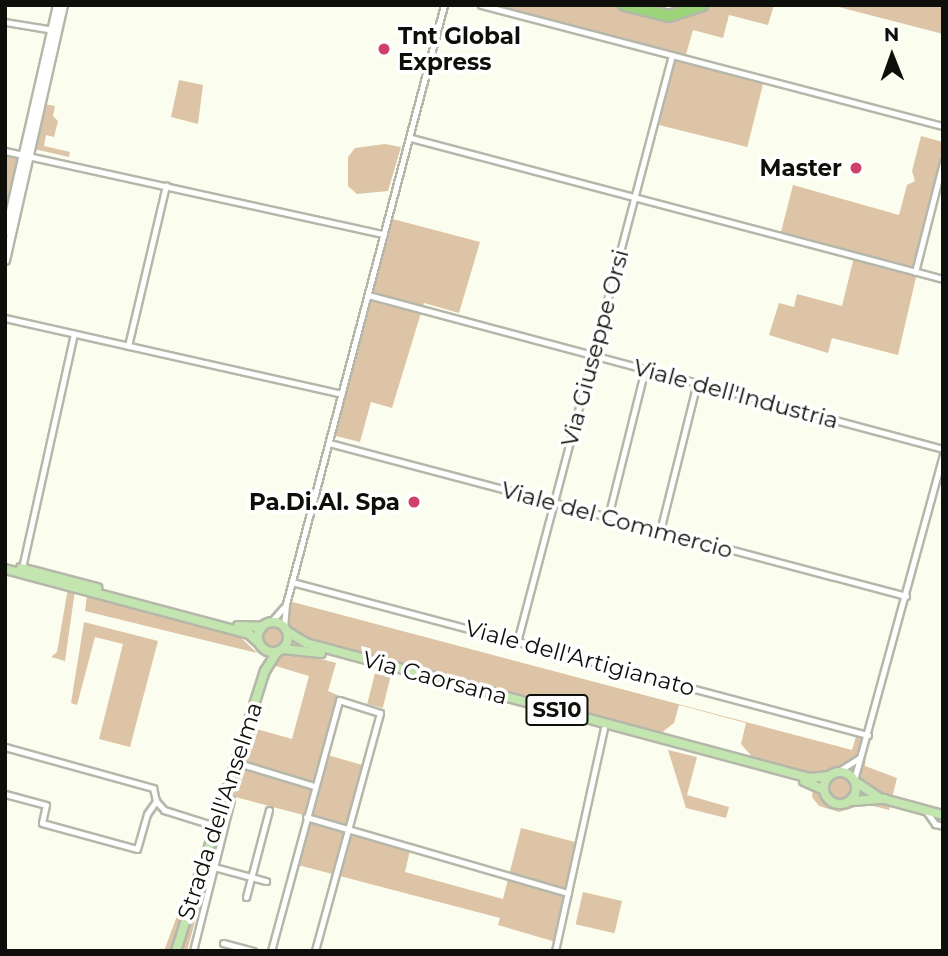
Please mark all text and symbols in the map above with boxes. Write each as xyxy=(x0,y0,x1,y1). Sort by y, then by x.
north arrow xyxy=(857,21,927,91)
place label: Tnt Global Express xyxy=(398,22,521,76)
text: N xyxy=(884,23,899,46)
marker: Tnt Global Express xyxy=(376,41,392,57)
place label: Master xyxy=(760,154,842,182)
marker: Master xyxy=(848,160,864,176)
street label: Via Giuseppe Orsi xyxy=(555,246,635,450)
street label: Viale dell'Industria xyxy=(631,353,841,435)
street label: Viale del Commercio xyxy=(498,476,736,564)
place label: Pa.Di.Al. Spa xyxy=(249,488,400,516)
marker: Pa.Di.Al. Spa xyxy=(406,494,422,510)
street label: Viale dell'Artigianato xyxy=(462,614,698,702)
street label: Via Caorsana xyxy=(360,645,510,711)
road number: SS10 xyxy=(524,692,590,728)
street label: Strada dell'Anselma xyxy=(172,699,268,923)

